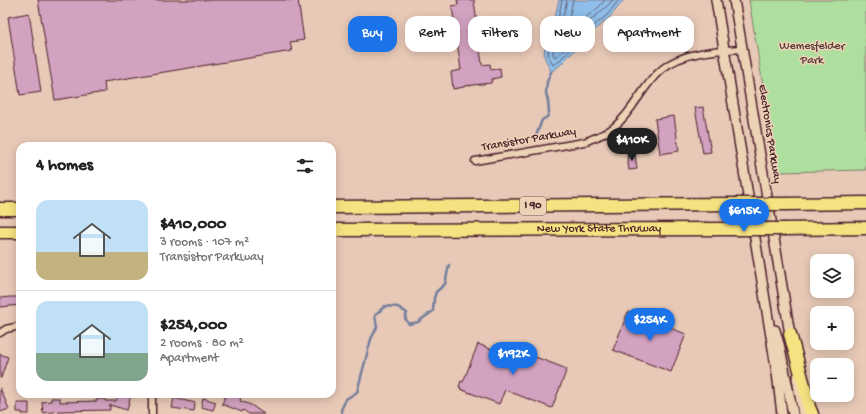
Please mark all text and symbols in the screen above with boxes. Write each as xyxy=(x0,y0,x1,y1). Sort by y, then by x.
chip: Buy xyxy=(348,16,397,52)
chip: Rent xyxy=(405,16,460,52)
chip: Filters xyxy=(468,16,532,52)
chip: New xyxy=(540,16,595,52)
chip: Apartment xyxy=(603,16,694,52)
park label: Wemesfelder Park xyxy=(779,40,847,68)
street label: Electronics Parkway xyxy=(754,83,784,185)
street label: Transistor Parkway xyxy=(480,125,577,155)
pin: $410K xyxy=(604,128,660,162)
text: $410K xyxy=(616,133,648,148)
icon: filters xyxy=(294,155,316,177)
text: 4 homes xyxy=(36,156,93,176)
road number: I 90 xyxy=(520,197,546,215)
pin: $615K xyxy=(716,199,772,233)
text: $615K xyxy=(728,204,760,219)
text: $410,000 xyxy=(160,215,227,235)
icon: home xyxy=(68,216,116,264)
street label: New York State Thruway xyxy=(537,222,661,236)
text: 3 rooms · 107 m² xyxy=(160,235,249,250)
text: Transistor Parkway xyxy=(160,250,264,265)
map controls xyxy=(810,254,854,402)
button: layers xyxy=(810,254,854,298)
button: + xyxy=(810,306,854,350)
pin: $254K xyxy=(622,308,678,342)
text: $254K xyxy=(634,313,666,328)
text: $254,000 xyxy=(160,316,227,336)
icon: home xyxy=(68,317,116,365)
text: 2 rooms · 80 m² xyxy=(160,336,244,351)
pin: $192K xyxy=(485,342,541,376)
text: $192K xyxy=(497,347,529,362)
text: Apartment xyxy=(160,351,219,366)
button: − xyxy=(810,358,854,402)

